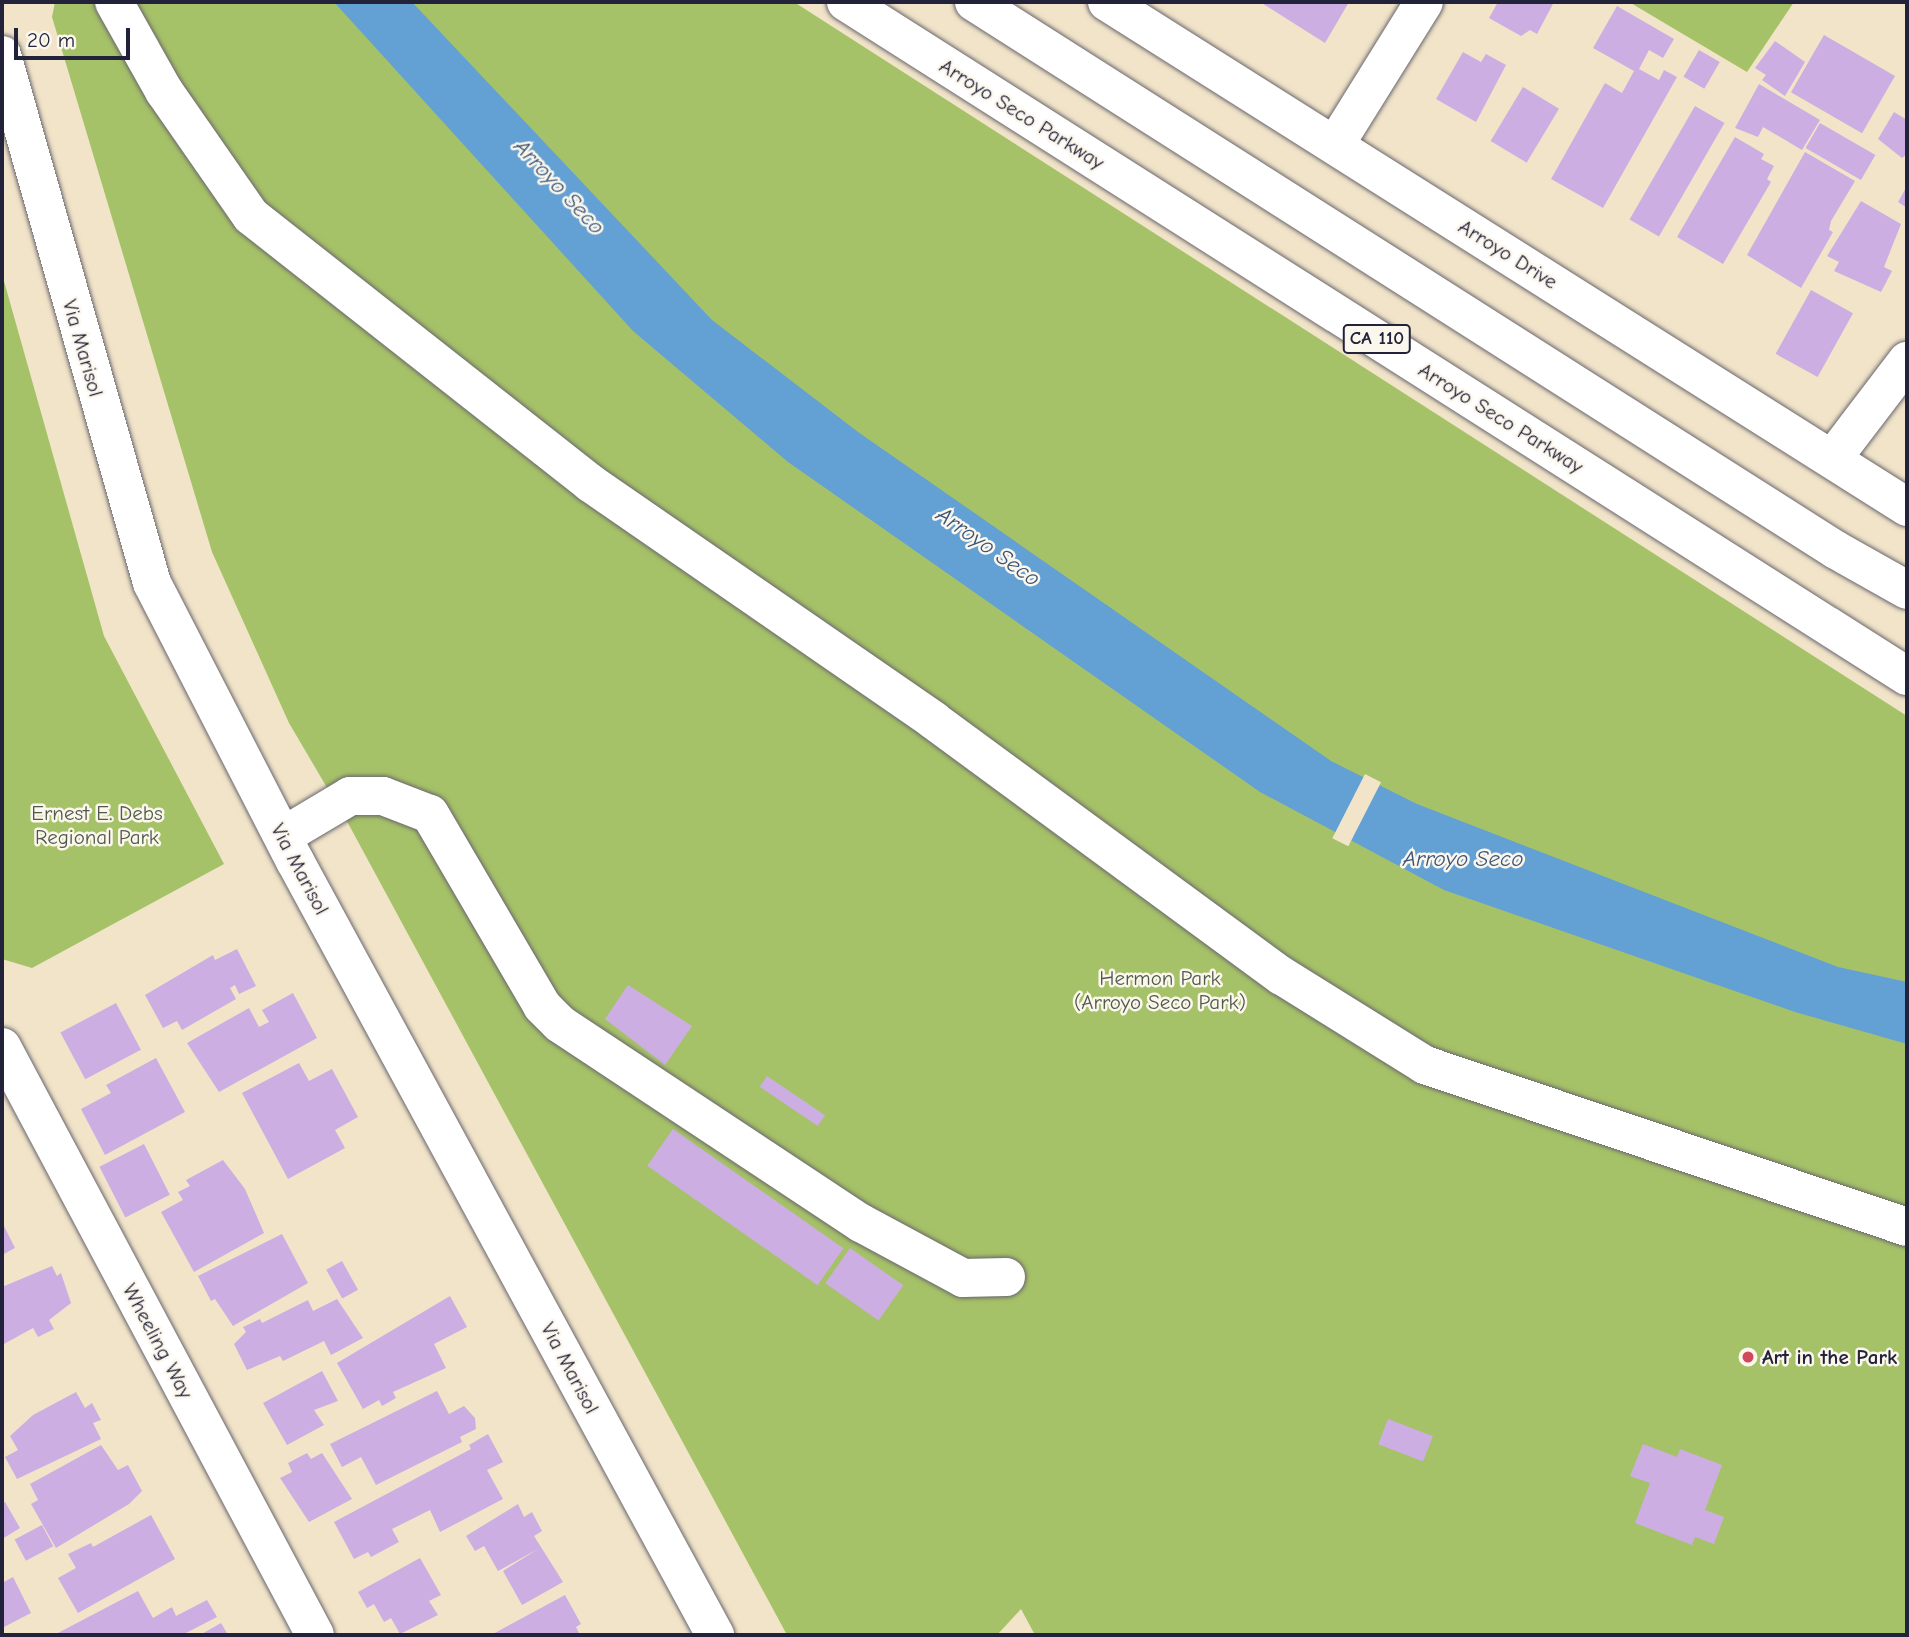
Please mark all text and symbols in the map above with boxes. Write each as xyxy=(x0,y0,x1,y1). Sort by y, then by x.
scale bar xyxy=(18,14,133,58)
text: 20 m xyxy=(27,28,75,52)
street label: Arroyo Seco Parkway xyxy=(935,53,1109,175)
water label: Arroyo Seco xyxy=(508,133,610,241)
street label: Arroyo Drive xyxy=(1454,214,1562,294)
street label: Via Marisol xyxy=(57,297,109,399)
road number: CA 110 xyxy=(1342,324,1412,354)
street label: Arroyo Seco Parkway xyxy=(1414,357,1588,479)
water label: Arroyo Seco xyxy=(931,501,1045,593)
park label: Ernest E. Debs Regional Park xyxy=(31,800,163,850)
street label: Via Marisol xyxy=(265,819,335,919)
water label: Arroyo Seco xyxy=(1403,845,1523,873)
park label: Hermon Park (Arroyo Seco Park) xyxy=(1074,965,1246,1015)
street label: Wheeling Way xyxy=(117,1279,199,1403)
street label: Via Marisol xyxy=(535,1318,605,1418)
place label: Art in the Park xyxy=(1762,1344,1897,1370)
marker: Art in the Park xyxy=(1740,1349,1756,1365)

